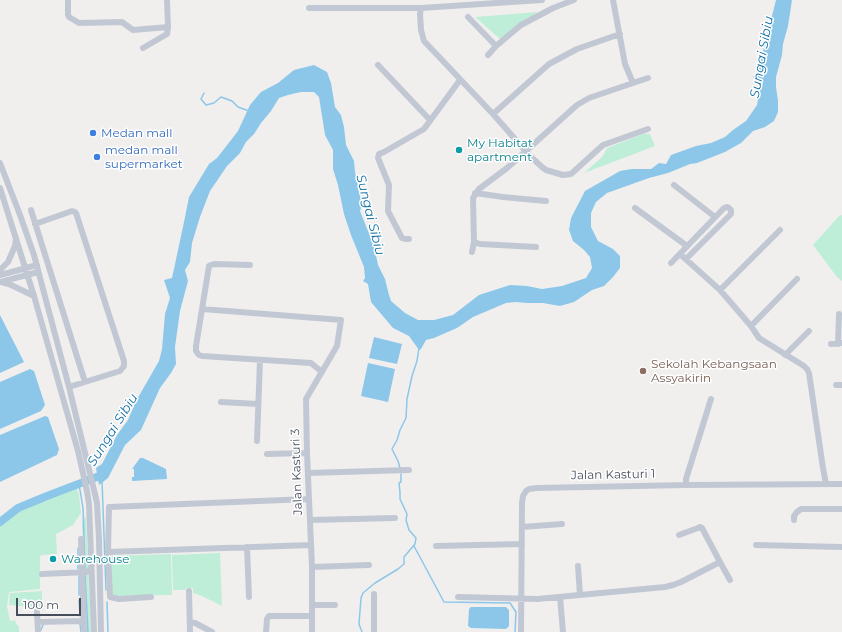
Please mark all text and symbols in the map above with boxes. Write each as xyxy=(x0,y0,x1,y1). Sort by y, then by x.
water label: Sungai Sibiu xyxy=(747,15,777,99)
place label: Medan mall xyxy=(101,126,172,140)
marker: Medan mall xyxy=(88,128,98,138)
place label: My Habitat apartment xyxy=(467,136,533,164)
place label: medan mall supermarket xyxy=(105,143,183,171)
marker: My Habitat apartment xyxy=(454,145,464,155)
marker: medan mall supermarket xyxy=(92,152,102,162)
water label: Sungai Sibiu xyxy=(352,173,388,257)
place label: Sekolah Kebangsaan Assyakirin xyxy=(651,357,777,385)
marker: Sekolah Kebangsaan Assyakirin xyxy=(638,366,648,376)
water label: Sungai Sibiu xyxy=(84,391,142,469)
street label: Jalan Kasturi 3 xyxy=(288,428,306,516)
street label: Jalan Kasturi 1 xyxy=(571,467,655,483)
place label: Warehouse xyxy=(61,552,129,566)
marker: Warehouse xyxy=(48,554,58,564)
scale bar xyxy=(18,590,83,616)
text: 100 m xyxy=(23,597,59,612)

